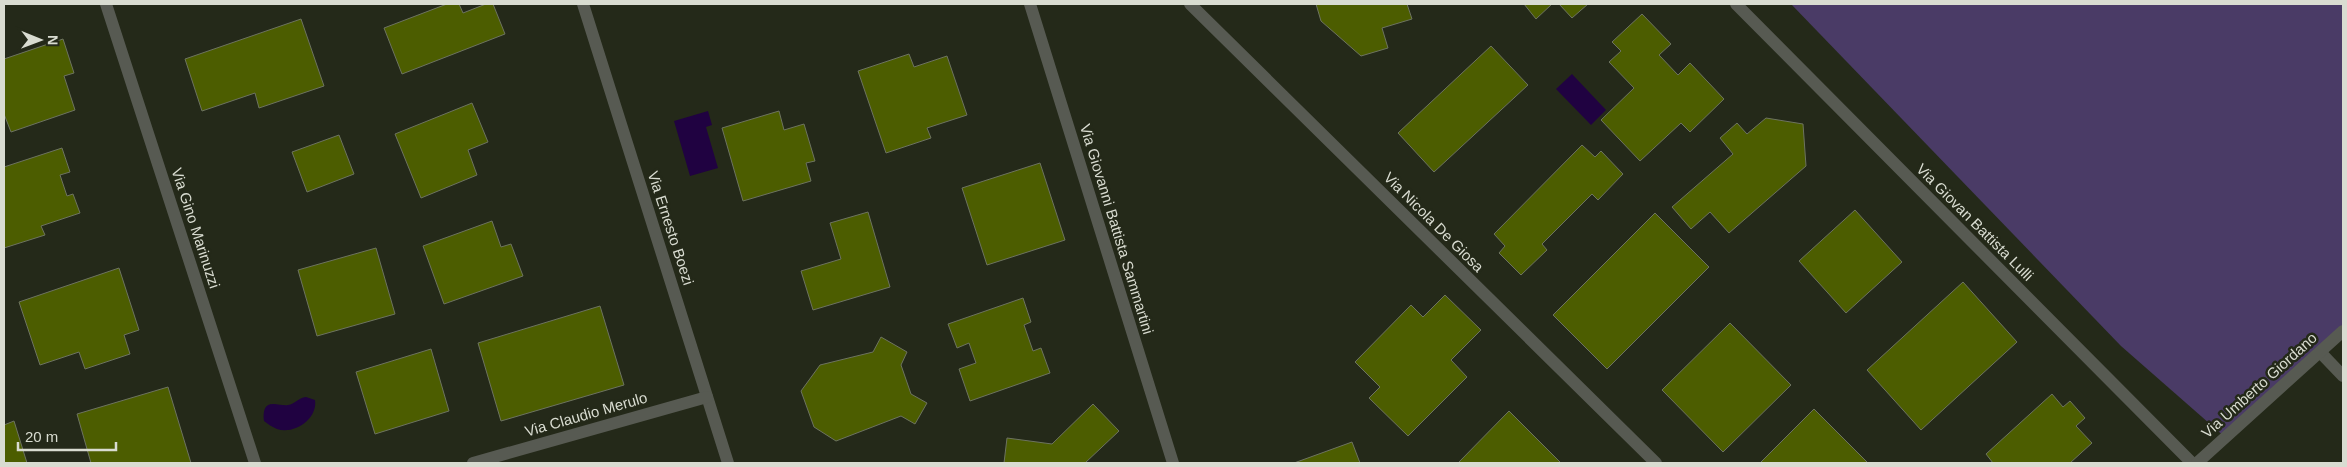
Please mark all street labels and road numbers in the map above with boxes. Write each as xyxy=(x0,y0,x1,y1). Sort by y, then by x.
street label: Via Giovanni Battista Sammartini xyxy=(1077,122,1157,336)
street label: Via Giovan Battista Lulli xyxy=(1913,160,2037,284)
street label: Via Gino Marinuzzi xyxy=(169,166,223,290)
street label: Via Ernesto Boezi xyxy=(645,169,697,287)
street label: Via Nicola De Giosa xyxy=(1381,169,1488,276)
street label: Via Umberto Giordano xyxy=(2198,329,2320,441)
street label: Via Claudio Merulo xyxy=(523,388,649,440)

